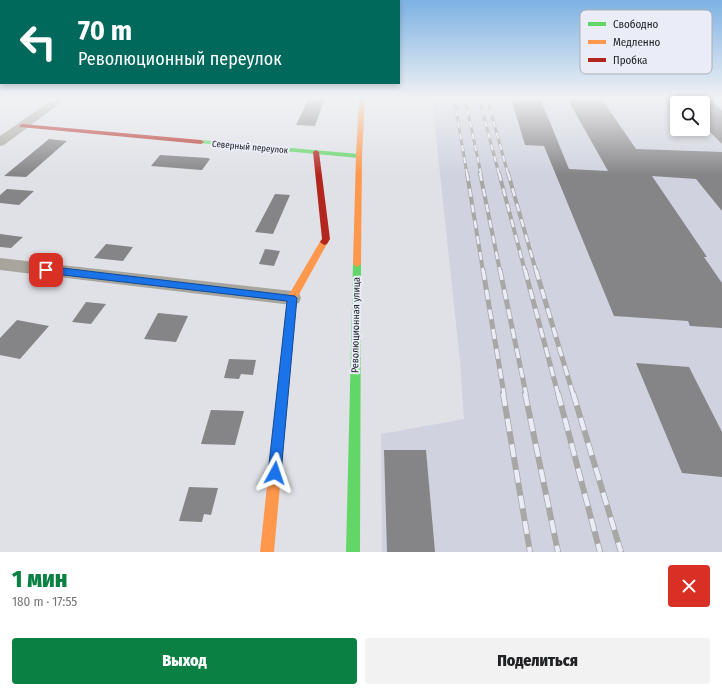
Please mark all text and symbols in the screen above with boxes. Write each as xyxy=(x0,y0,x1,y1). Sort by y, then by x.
legend xyxy=(580,10,712,74)
text: 70 m xyxy=(78,14,132,47)
icon: left xyxy=(12,16,64,68)
text: Свободно xyxy=(613,18,658,31)
text: Медленно xyxy=(613,36,661,49)
text: Революционный переулок xyxy=(78,48,282,70)
text: Пробка xyxy=(613,54,647,67)
map controls xyxy=(670,96,710,136)
button: search xyxy=(670,96,710,136)
street label: Северный переулок xyxy=(212,139,289,155)
pin xyxy=(29,253,63,287)
icon: arrive xyxy=(35,259,57,281)
street label: Революционная улица xyxy=(349,277,363,373)
position arrow xyxy=(254,452,296,494)
text: 1 мин xyxy=(12,565,67,593)
button: close xyxy=(668,565,710,607)
text: 180 m · 17:55 xyxy=(12,594,77,609)
button: Выход xyxy=(12,638,357,684)
button: Поделиться xyxy=(365,638,710,684)

